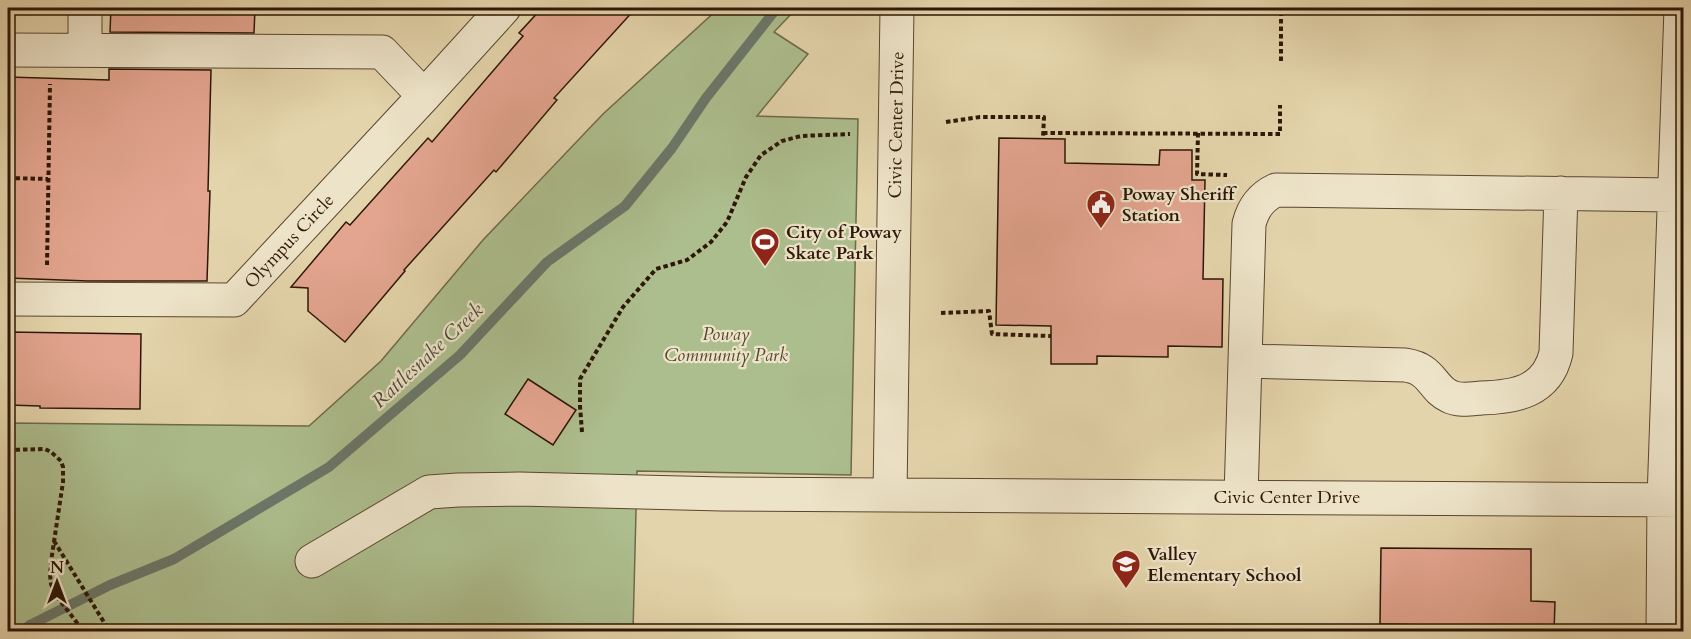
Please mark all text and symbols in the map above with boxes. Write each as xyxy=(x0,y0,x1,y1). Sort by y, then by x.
street label: Civic Center Drive xyxy=(883,51,910,199)
place label: Poway Sheriff Station xyxy=(1122,182,1237,228)
street label: Olympus Circle xyxy=(239,188,340,294)
public building icon: Poway Sheriff Station xyxy=(1085,188,1117,230)
place label: City of Poway Skate Park xyxy=(786,220,903,266)
sports icon: City of Poway Skate Park xyxy=(749,226,781,268)
water label: Rattlesnake Creek xyxy=(366,297,489,414)
park label: Poway Community Park xyxy=(664,322,788,368)
street label: Civic Center Drive xyxy=(1214,485,1361,510)
place label: Valley Elementary School xyxy=(1147,542,1301,588)
school or university icon: Valley Elementary School xyxy=(1110,548,1142,590)
north arrow xyxy=(27,552,87,612)
text: N xyxy=(50,557,64,579)

